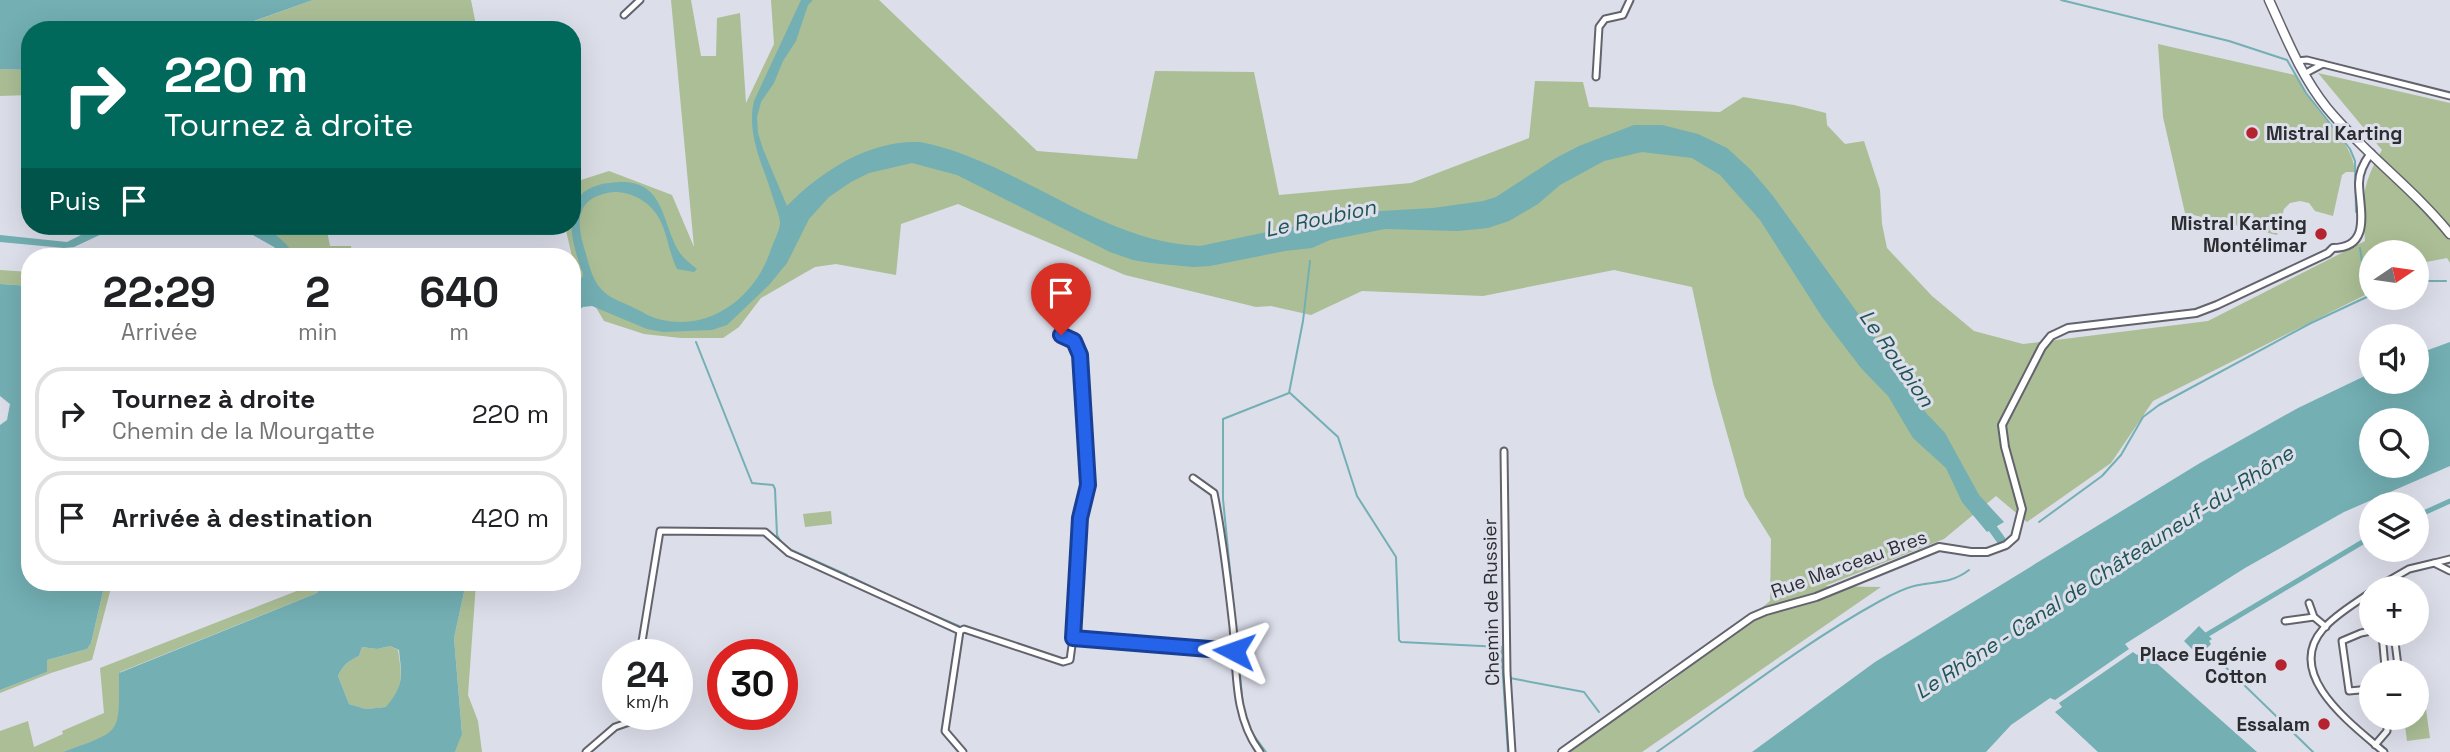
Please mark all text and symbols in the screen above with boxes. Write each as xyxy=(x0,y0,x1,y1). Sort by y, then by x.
text: 220 m xyxy=(164,44,308,106)
icon: right xyxy=(49,49,140,140)
text: Tournez à droite xyxy=(164,105,413,145)
place label: Mistral Karting xyxy=(2266,121,2402,146)
marker: Mistral Karting xyxy=(2244,125,2260,141)
icon: arrive xyxy=(115,182,153,220)
text: Puis xyxy=(49,184,101,218)
water label: Le Roubion xyxy=(1262,193,1379,243)
place label: Mistral Karting Montélimar xyxy=(2171,211,2307,258)
marker: Mistral Karting Montélimar xyxy=(2313,226,2329,242)
north arrow xyxy=(2359,240,2429,310)
map controls xyxy=(2359,240,2429,730)
pin xyxy=(1031,263,1091,335)
text: 22:29 xyxy=(103,266,216,319)
text: 2 xyxy=(305,266,330,319)
text: 640 xyxy=(419,266,499,319)
icon: arrive xyxy=(1042,274,1080,312)
water label: Le Roubion xyxy=(1854,304,1941,413)
text: Arrivée xyxy=(121,317,198,347)
text: min xyxy=(298,317,337,347)
text: m xyxy=(449,317,469,347)
button: sound xyxy=(2359,324,2429,394)
text: Tournez à droite xyxy=(112,382,315,416)
icon: right xyxy=(53,395,91,433)
text: 220 m xyxy=(472,397,549,431)
button: search xyxy=(2359,408,2429,478)
text: Chemin de la Mourgatte xyxy=(112,416,375,446)
water label: Le Rhône - Canal de Châteauneuf-du-Rhône xyxy=(1910,438,2300,705)
button: layers xyxy=(2359,492,2429,562)
icon: arrive xyxy=(53,499,91,537)
text: Arrivée à destination xyxy=(112,501,373,535)
text: 420 m xyxy=(471,501,549,535)
street label: Chemin de Russier xyxy=(1477,518,1505,686)
street label: Rue Marceau Bres xyxy=(1767,524,1931,604)
button: + xyxy=(2359,576,2429,646)
position arrow xyxy=(1197,614,1271,688)
speed limit sign: 30 xyxy=(707,639,798,730)
place label: Place Eugénie Cotton xyxy=(2140,642,2267,689)
text: 24 xyxy=(626,653,669,697)
marker: Place Eugénie Cotton xyxy=(2273,657,2289,673)
button: − xyxy=(2359,660,2429,730)
text: km/h xyxy=(626,690,669,713)
place label: Essalam xyxy=(2236,712,2310,737)
marker: Essalam xyxy=(2316,716,2332,732)

